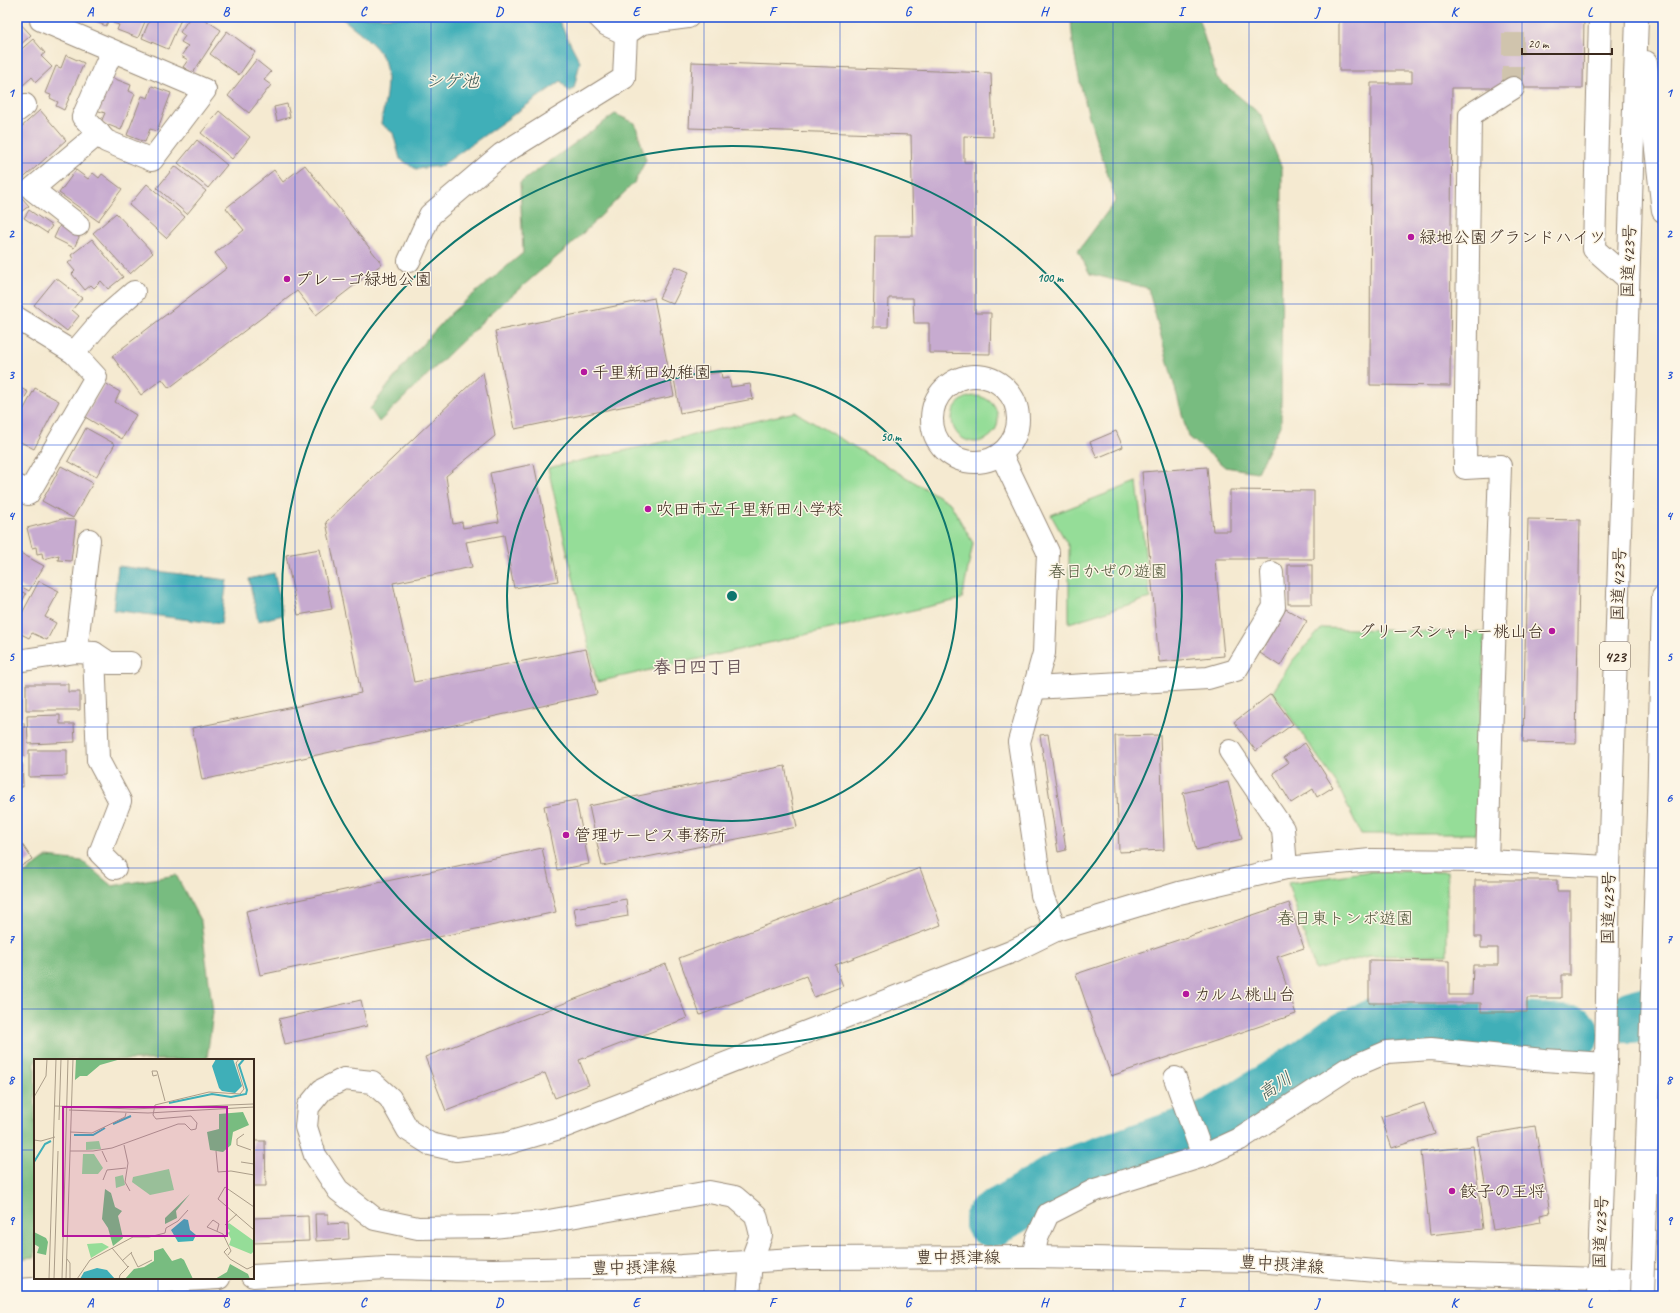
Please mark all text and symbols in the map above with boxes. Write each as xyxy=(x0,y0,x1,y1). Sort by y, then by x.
text: A xyxy=(87,4,95,20)
text: B xyxy=(223,4,231,20)
text: C xyxy=(360,4,368,20)
text: D xyxy=(495,4,504,20)
text: E xyxy=(633,4,642,20)
text: F xyxy=(769,4,778,20)
text: G xyxy=(905,4,913,20)
text: H xyxy=(1040,4,1050,20)
text: I xyxy=(1178,4,1187,20)
text: J xyxy=(1314,4,1321,20)
text: K xyxy=(1451,4,1461,20)
text: L xyxy=(1587,4,1594,20)
scale bar xyxy=(1522,30,1612,56)
text: 20 m xyxy=(1528,36,1550,52)
water label: シゲ池 xyxy=(425,70,480,92)
text: 1 xyxy=(8,85,16,101)
text: 1 xyxy=(1666,85,1674,101)
street label: 国道423号 xyxy=(1617,224,1640,298)
text: 2 xyxy=(8,226,15,242)
text: 2 xyxy=(1666,226,1673,242)
place label: 緑地公園グランドハイツ xyxy=(1419,227,1606,248)
marker: 緑地公園グランドハイツ xyxy=(1406,232,1416,242)
place label: プレーゴ緑地公園 xyxy=(295,269,432,290)
text: 100 m xyxy=(1037,270,1064,286)
marker: プレーゴ緑地公園 xyxy=(282,274,292,284)
place label: 千里新田幼稚園 xyxy=(592,362,711,383)
text: 3 xyxy=(8,367,15,383)
marker: 千里新田幼稚園 xyxy=(579,367,589,377)
text: 3 xyxy=(1666,367,1673,383)
text: 50 m xyxy=(881,429,902,445)
place label: 吹田市立千里新田小学校 xyxy=(656,499,843,520)
marker: 吹田市立千里新田小学校 xyxy=(643,504,653,514)
text: 4 xyxy=(8,508,16,524)
text: 4 xyxy=(1666,508,1674,524)
street label: 国道423号 xyxy=(1607,547,1630,621)
park label: 春日かぜの遊園 xyxy=(1049,561,1168,582)
centre of rings xyxy=(725,589,739,603)
place label: グリースシャトー桃山台 xyxy=(1358,621,1544,642)
marker: グリースシャトー桃山台 xyxy=(1547,626,1557,636)
road number: 423 xyxy=(1600,642,1630,670)
text: 5 xyxy=(8,649,15,665)
text: 5 xyxy=(1666,649,1673,665)
district label: 春日四丁目 xyxy=(653,656,743,678)
text: 6 xyxy=(8,790,15,806)
text: 6 xyxy=(1666,790,1673,806)
place label: 管理サービス事務所 xyxy=(574,825,727,846)
marker: 管理サービス事務所 xyxy=(561,830,571,840)
street label: 国道423号 xyxy=(1597,871,1620,945)
park label: 春日東トンボ遊園 xyxy=(1277,908,1413,929)
text: 7 xyxy=(8,931,15,947)
text: 7 xyxy=(1666,931,1673,947)
place label: カルム桃山台 xyxy=(1194,984,1295,1005)
marker: カルム桃山台 xyxy=(1181,989,1191,999)
inset map xyxy=(34,1059,254,1279)
water label: 高川 xyxy=(1254,1067,1296,1105)
text: 8 xyxy=(8,1072,16,1088)
text: 8 xyxy=(1666,1072,1674,1088)
place label: 餃子の王将 xyxy=(1460,1181,1545,1202)
marker: 餃子の王将 xyxy=(1447,1186,1457,1196)
street label: 国道423号 xyxy=(1589,1195,1612,1269)
text: 9 xyxy=(8,1213,15,1229)
text: 9 xyxy=(1666,1213,1673,1229)
street label: 豊中摂津線 xyxy=(916,1247,1001,1268)
street label: 豊中摂津線 xyxy=(1239,1251,1325,1278)
street label: 豊中摂津線 xyxy=(591,1256,677,1279)
text: A xyxy=(87,1295,95,1311)
text: B xyxy=(223,1295,231,1311)
text: C xyxy=(360,1295,368,1311)
text: D xyxy=(495,1295,504,1311)
text: E xyxy=(633,1295,642,1311)
text: F xyxy=(769,1295,778,1311)
text: G xyxy=(905,1295,913,1311)
text: H xyxy=(1040,1295,1050,1311)
text: I xyxy=(1178,1295,1187,1311)
text: J xyxy=(1314,1295,1321,1311)
text: K xyxy=(1451,1295,1461,1311)
text: L xyxy=(1587,1295,1594,1311)

